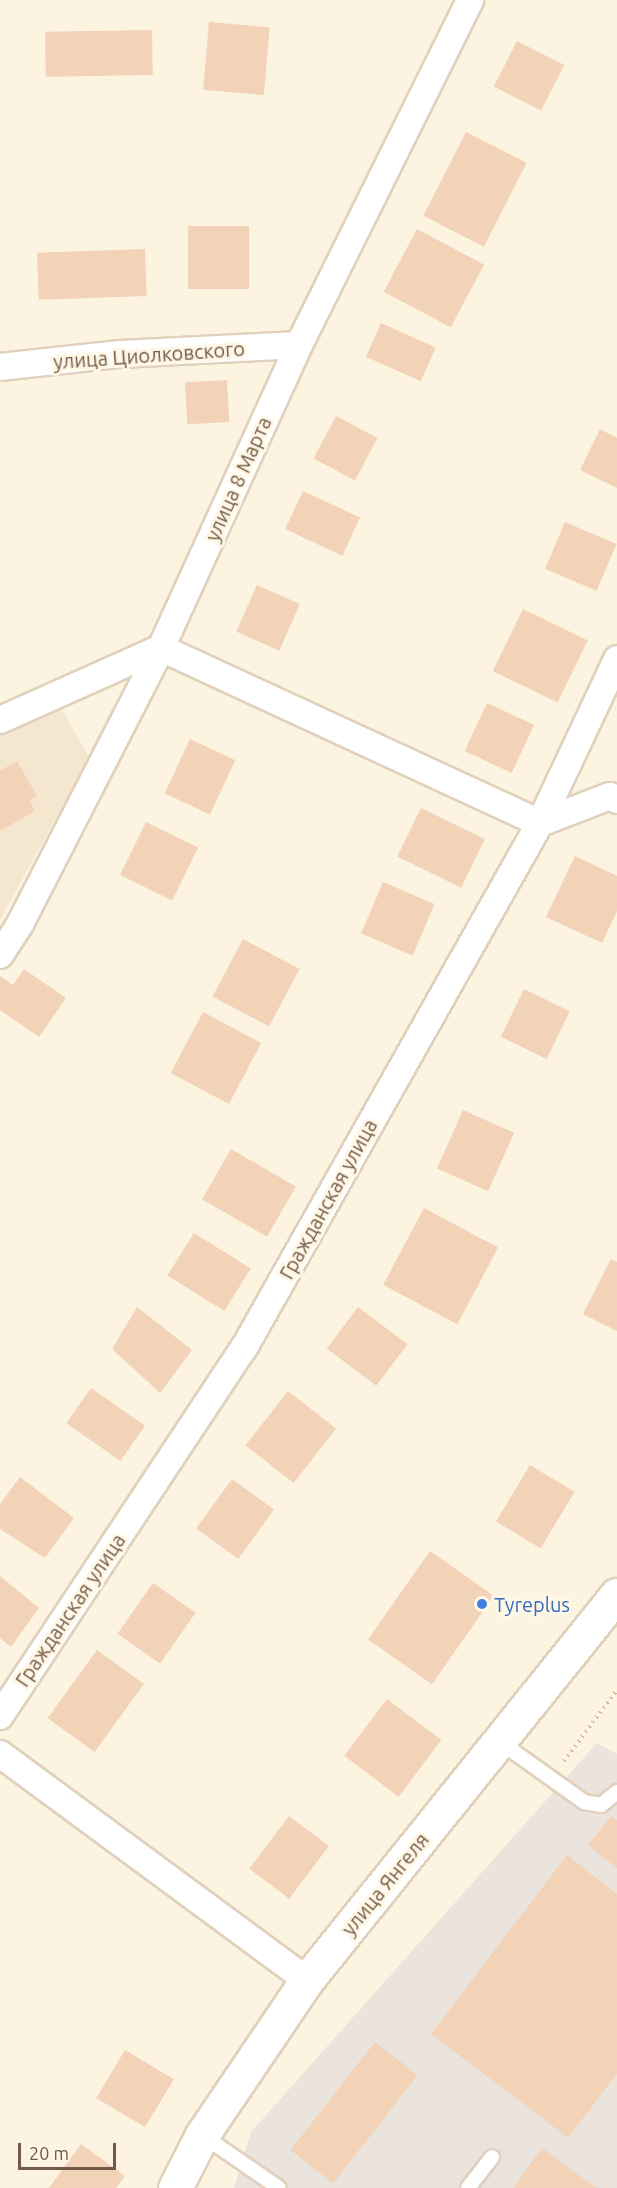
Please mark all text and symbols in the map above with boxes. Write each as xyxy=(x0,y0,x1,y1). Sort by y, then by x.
street label: улица Циолковского xyxy=(52,336,246,374)
street label: улица 8 Марта xyxy=(200,413,276,545)
street label: Гражданская улица xyxy=(274,1115,382,1283)
street label: Гражданская улица xyxy=(10,1529,130,1691)
place label: Tyreplus xyxy=(494,1592,570,1616)
marker: Tyreplus xyxy=(475,1597,489,1611)
street label: улица Янгеля xyxy=(336,1828,434,1940)
scale bar xyxy=(21,2131,118,2169)
text: 20 m xyxy=(29,2143,69,2163)

